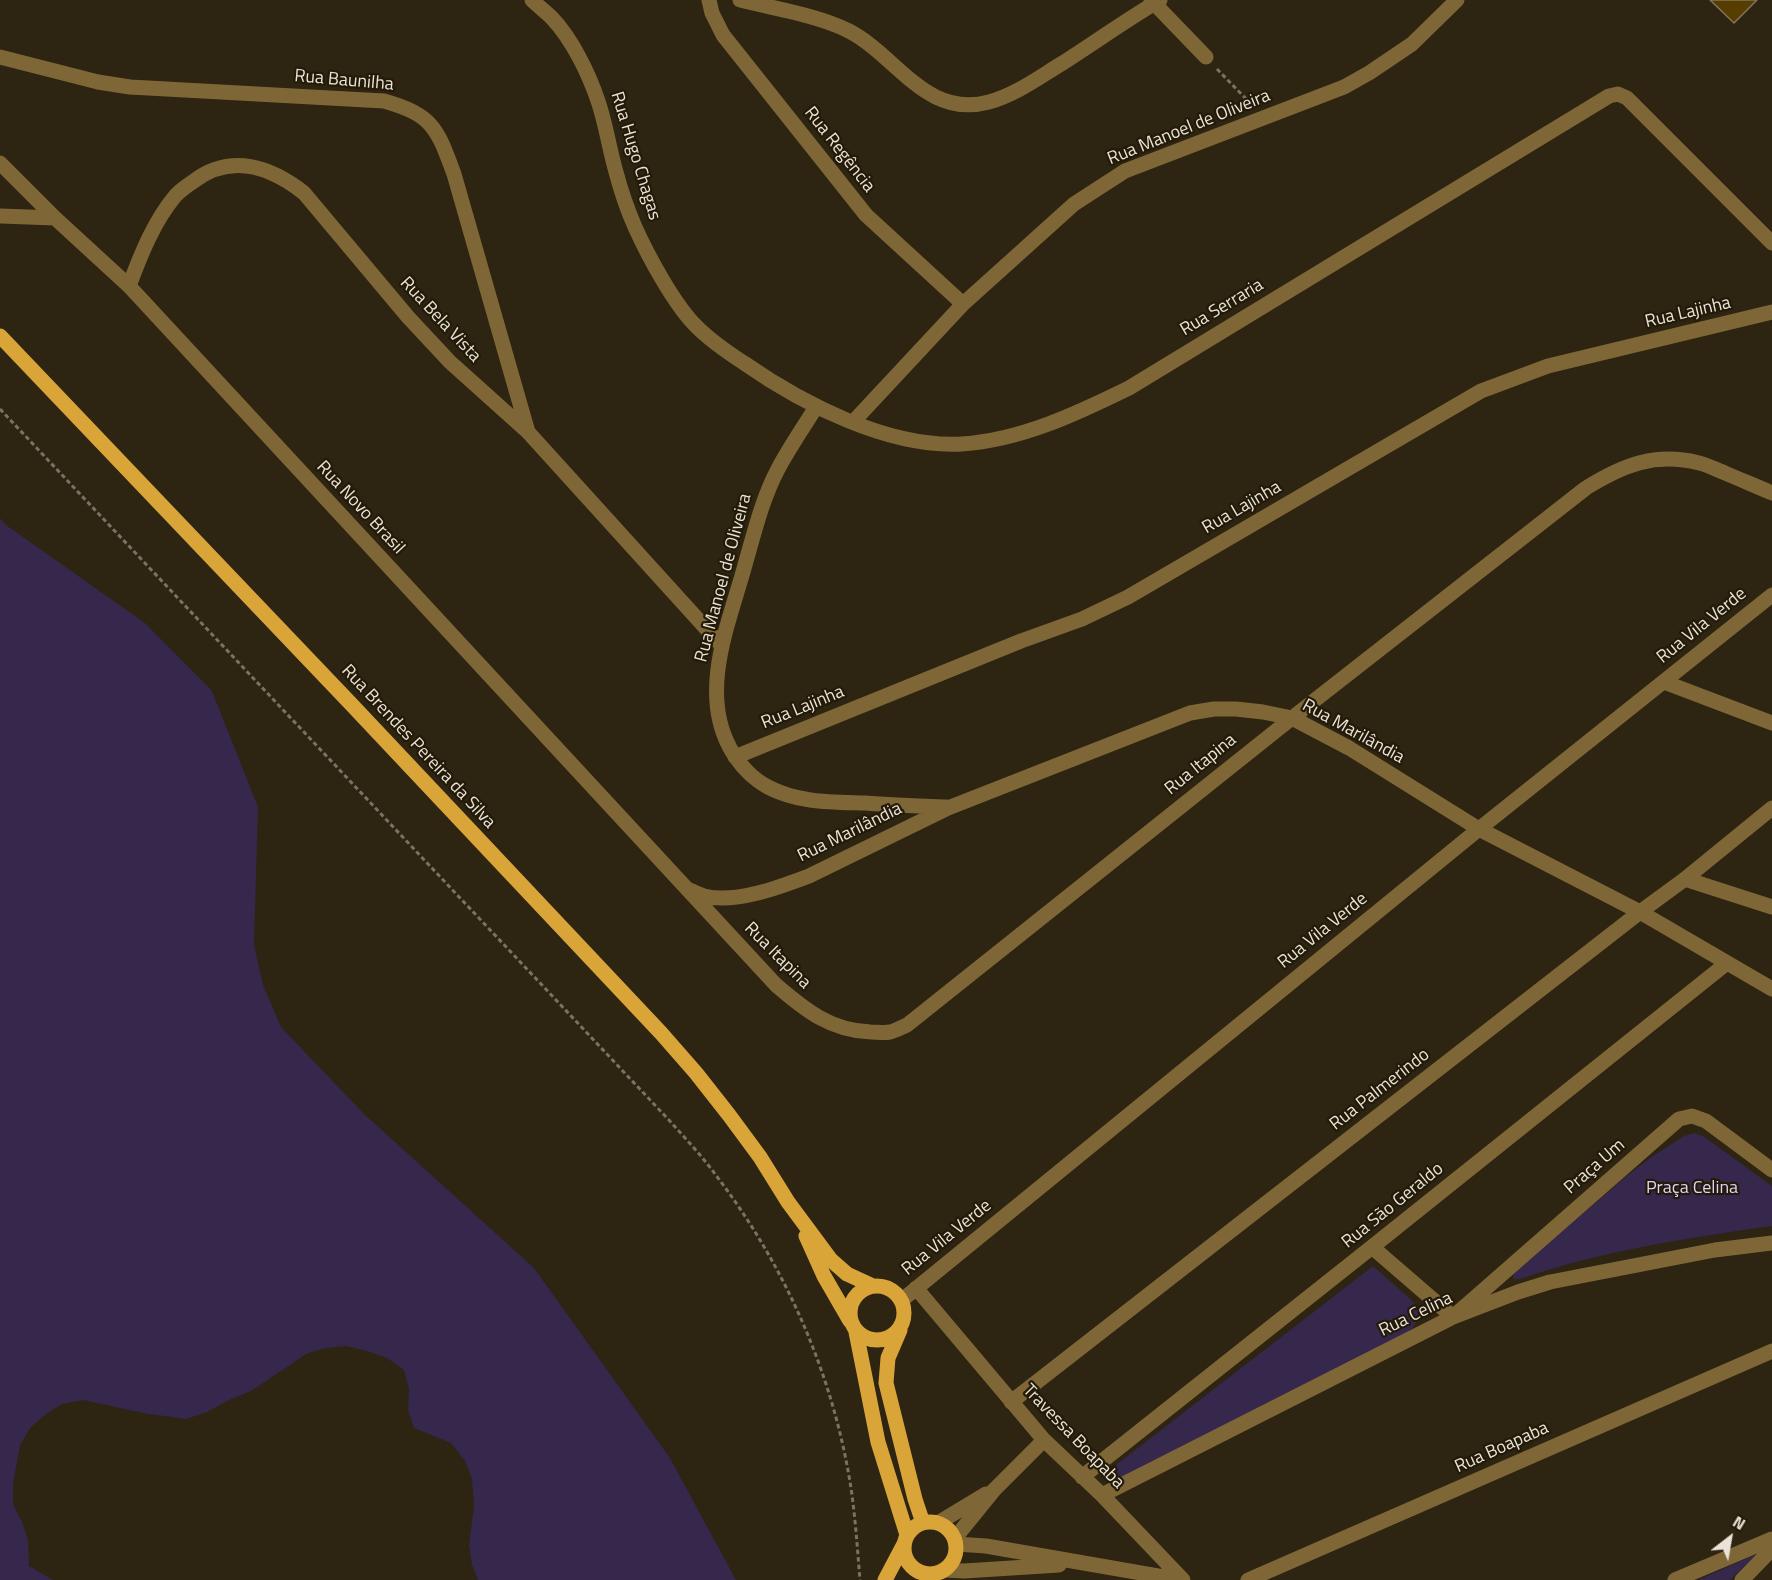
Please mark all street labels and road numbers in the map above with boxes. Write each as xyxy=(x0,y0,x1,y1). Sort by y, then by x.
street label: Rua Baunilha xyxy=(293,66,395,96)
street label: Rua Manoel de Oliveira xyxy=(1105,86,1273,170)
street label: Rua Hugo Chagas xyxy=(605,89,665,223)
street label: Rua Regência xyxy=(799,103,879,197)
street label: Rua Bela Vista xyxy=(395,273,485,367)
street label: Rua Serraria xyxy=(1177,275,1267,341)
street label: Rua Lajinha xyxy=(1643,293,1733,333)
street label: Rua Novo Brasil xyxy=(311,457,409,559)
street label: Rua Lajinha xyxy=(1199,477,1285,539)
street label: Rua Manoel de Oliveira xyxy=(691,491,757,665)
street label: Rua Vila Verde xyxy=(1653,583,1751,669)
street label: Rua Brendes Pereira da Silva xyxy=(336,661,500,833)
street label: Rua Lajinha xyxy=(758,682,848,734)
street label: Rua Marilândia xyxy=(1298,695,1408,769)
street label: Rua Itapina xyxy=(1161,730,1241,800)
street label: Rua Marilândia xyxy=(794,798,906,868)
street label: Rua Vila Verde xyxy=(1274,888,1372,974)
street label: Rua Itapina xyxy=(739,918,815,994)
street label: Rua Palmerindo xyxy=(1326,1044,1434,1136)
street label: Praça Um xyxy=(1560,1135,1630,1199)
street label: Rua São Geraldo xyxy=(1338,1158,1448,1254)
street label: Rua Vila Verde xyxy=(898,1195,996,1281)
street label: Rua Celina xyxy=(1376,1288,1456,1342)
street label: Travessa Boapaba xyxy=(1018,1380,1128,1494)
street label: Rua Boapaba xyxy=(1452,1418,1552,1478)

